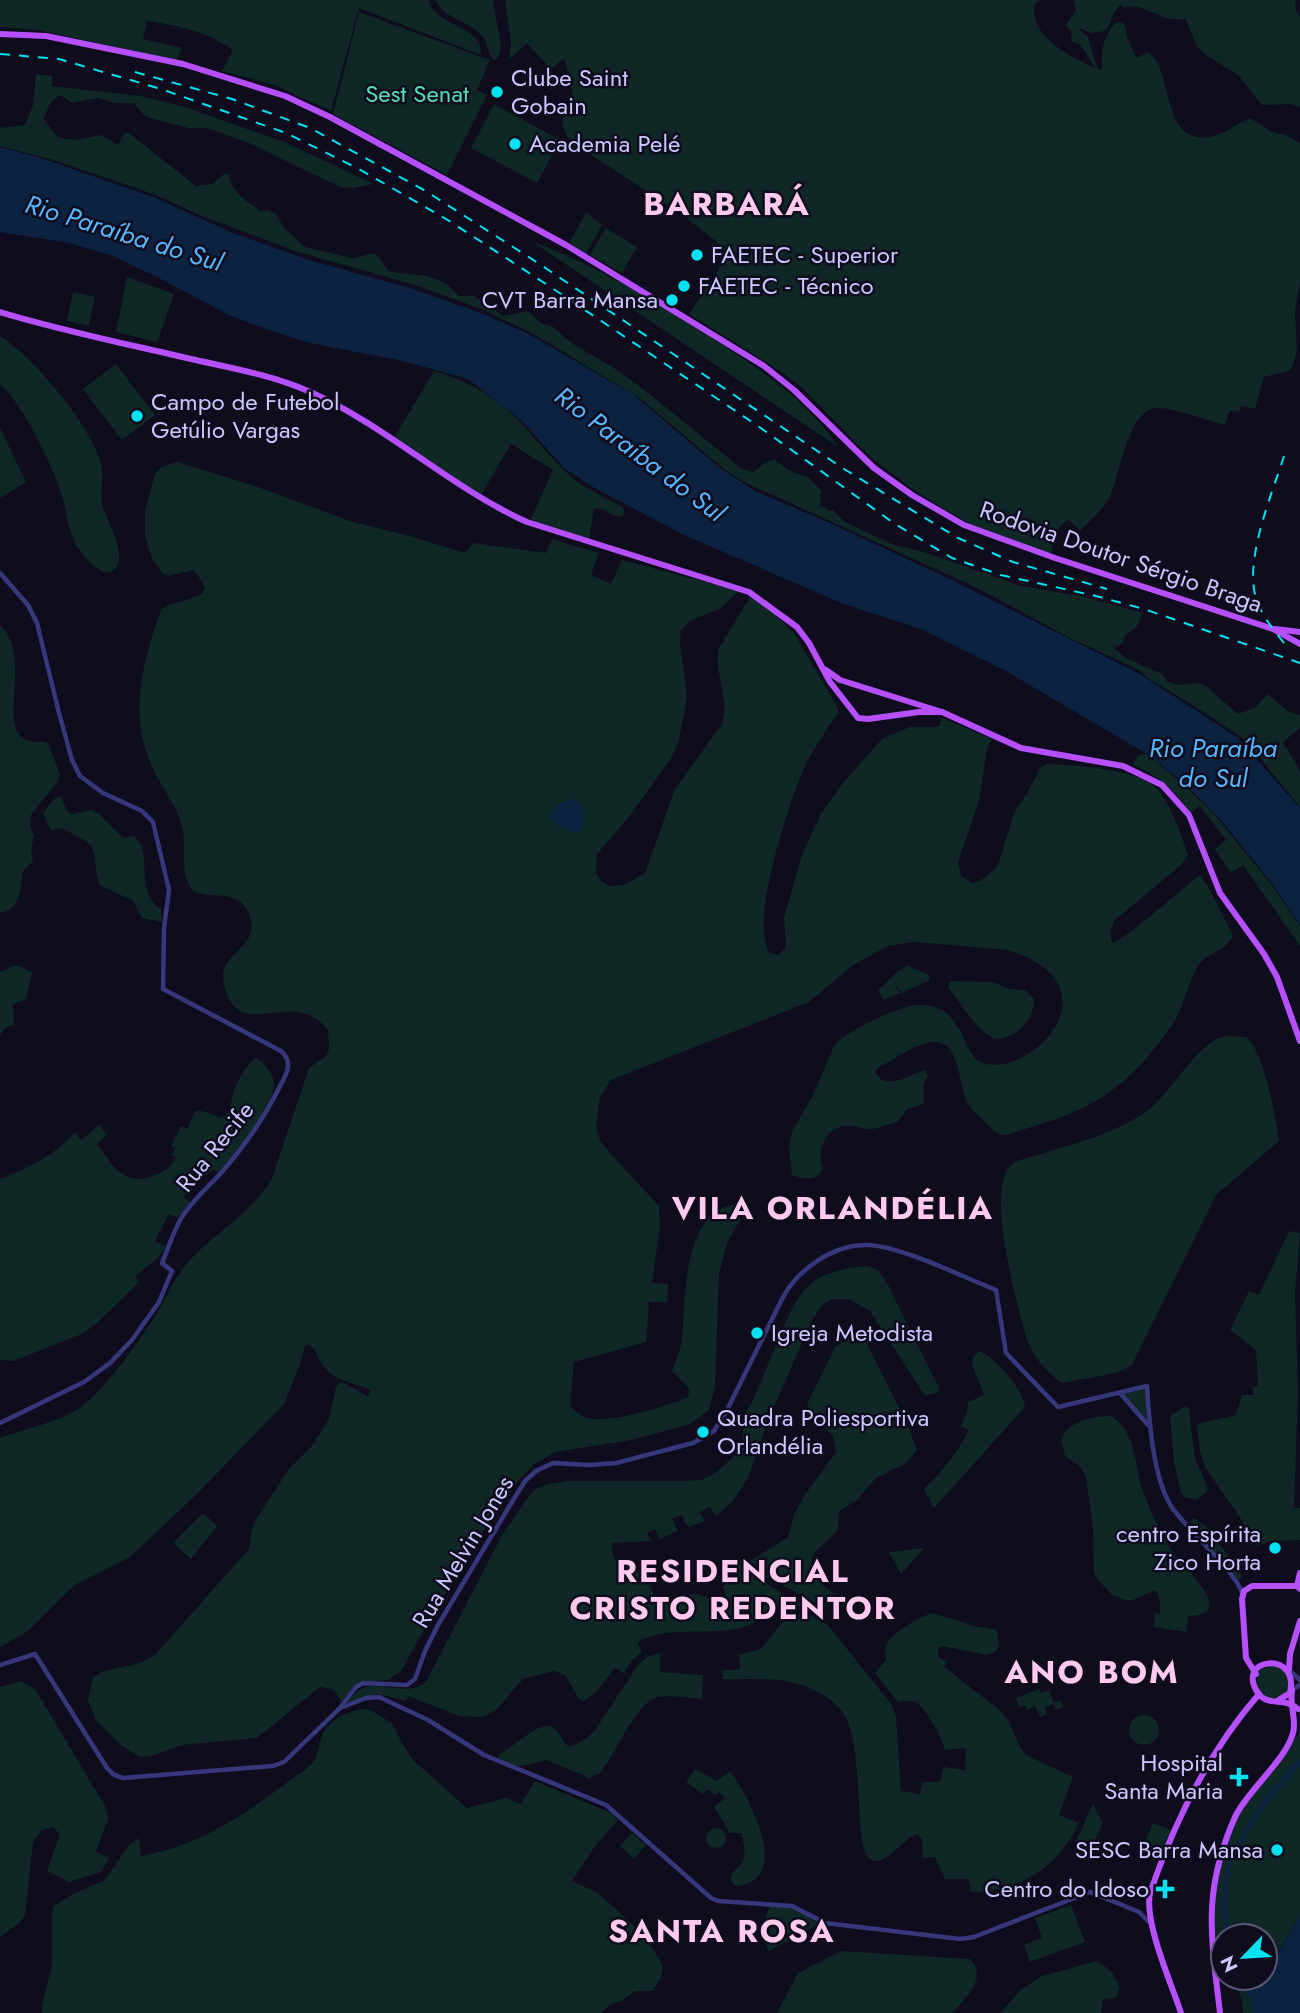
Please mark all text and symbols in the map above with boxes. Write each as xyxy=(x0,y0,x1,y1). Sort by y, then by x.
place label: Clube Saint Gobain xyxy=(511,60,628,123)
park label: Sest Senat xyxy=(365,76,469,111)
marker: Clube Saint Gobain xyxy=(489,84,505,100)
place label: Academia Pelé xyxy=(529,126,680,161)
marker: Academia Pelé xyxy=(507,136,523,152)
district label: BARBARÁ xyxy=(643,181,811,227)
water label: Rio Paraíba do Sul xyxy=(21,185,229,281)
place label: FAETEC - Superior xyxy=(711,237,899,272)
marker: FAETEC - Superior xyxy=(689,247,705,263)
place label: FAETEC - Técnico xyxy=(698,268,874,303)
marker: FAETEC - Técnico xyxy=(676,278,692,294)
place label: CVT Barra Mansa xyxy=(482,282,658,317)
marker: CVT Barra Mansa xyxy=(664,292,680,308)
water label: Rio Paraíba do Sul xyxy=(547,377,734,531)
place label: Campo de Futebol Getúlio Vargas xyxy=(151,384,339,447)
marker: Campo de Futebol Getúlio Vargas xyxy=(129,408,145,424)
street label: Rodovia Doutor Sérgio Braga xyxy=(975,492,1267,621)
water label: Rio Paraíba do Sul xyxy=(1149,729,1278,797)
street label: Rua Recife xyxy=(167,1094,262,1199)
district label: VILA ORLANDÉLIA xyxy=(671,1185,994,1231)
place label: Igreja Metodista xyxy=(771,1315,933,1350)
marker: Igreja Metodista xyxy=(749,1325,765,1341)
place label: Quadra Poliesportiva Orlandélia xyxy=(717,1400,929,1463)
marker: Quadra Poliesportiva Orlandélia xyxy=(695,1424,711,1440)
street label: Rua Melvin Jones xyxy=(403,1469,522,1635)
place label: centro Espírita Zico Horta xyxy=(1116,1516,1261,1579)
marker: centro Espírita Zico Horta xyxy=(1267,1540,1283,1556)
district label: RESIDENCIAL CRISTO REDENTOR xyxy=(569,1548,897,1631)
district label: ANO BOM xyxy=(1004,1649,1179,1695)
place label: Hospital Santa Maria xyxy=(1104,1745,1223,1808)
marker: Hospital Santa Maria xyxy=(1229,1767,1249,1787)
place label: SESC Barra Mansa xyxy=(1075,1832,1263,1867)
marker: SESC Barra Mansa xyxy=(1269,1842,1285,1858)
place label: Centro do Idoso xyxy=(984,1871,1149,1906)
marker: Centro do Idoso xyxy=(1155,1879,1175,1899)
district label: SANTA ROSA xyxy=(608,1908,836,1954)
north arrow xyxy=(1209,1922,1279,1992)
text: N xyxy=(1214,1951,1244,1977)

